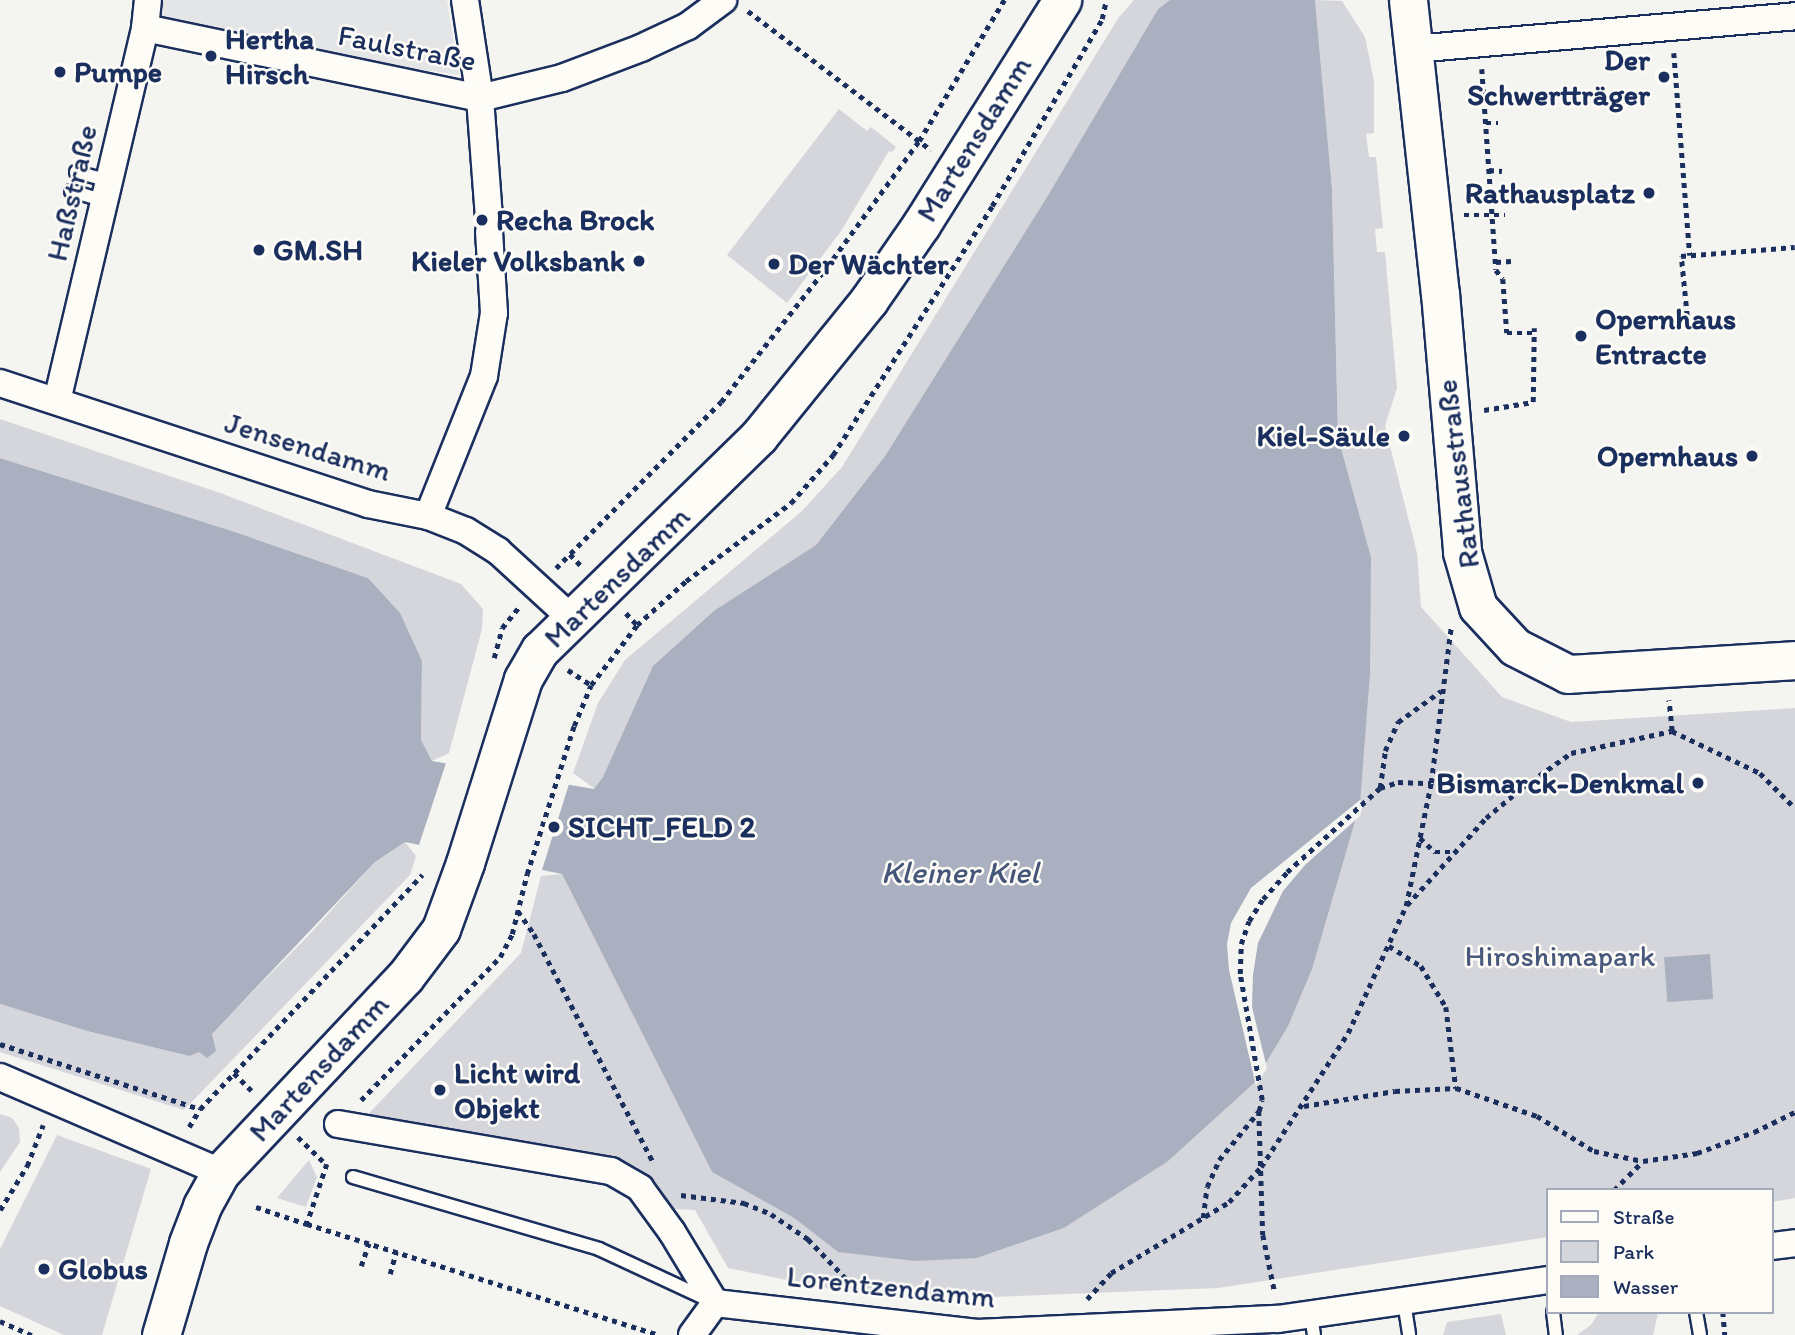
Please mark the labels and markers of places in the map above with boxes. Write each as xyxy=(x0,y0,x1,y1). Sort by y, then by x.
place label: Hertha Hirsch xyxy=(225,21,314,91)
place label: Der Schwertträger xyxy=(1467,42,1650,112)
marker: Hertha Hirsch xyxy=(203,48,219,64)
place label: Pumpe xyxy=(74,54,162,90)
marker: Pumpe xyxy=(52,64,68,80)
marker: Der Schwertträger xyxy=(1656,69,1672,85)
place label: Rathausplatz xyxy=(1465,175,1635,211)
marker: Rathausplatz xyxy=(1641,185,1657,201)
place label: Recha Brock xyxy=(496,202,655,238)
marker: Recha Brock xyxy=(474,212,490,228)
place label: GM.SH xyxy=(273,232,363,268)
marker: GM.SH xyxy=(251,242,267,258)
place label: Kieler Volksbank xyxy=(412,243,625,279)
place label: Der Wächter xyxy=(788,246,948,282)
marker: Kieler Volksbank xyxy=(631,253,647,269)
marker: Der Wächter xyxy=(766,256,782,272)
place label: Opernhaus Entracte xyxy=(1595,301,1736,372)
marker: Opernhaus Entracte xyxy=(1573,328,1589,344)
place label: Kiel-Säule xyxy=(1256,418,1390,454)
marker: Kiel-Säule xyxy=(1396,428,1412,444)
place label: Opernhaus xyxy=(1597,438,1738,474)
marker: Opernhaus xyxy=(1744,448,1760,464)
place label: Bismarck-Denkmal xyxy=(1436,765,1684,801)
marker: Bismarck-Denkmal xyxy=(1690,775,1706,791)
place label: SICHT_FELD 2 xyxy=(568,809,755,845)
marker: SICHT_FELD 2 xyxy=(546,819,562,835)
place label: Licht wird Objekt xyxy=(454,1055,580,1126)
marker: Licht wird Objekt xyxy=(432,1082,448,1098)
place label: Globus xyxy=(58,1251,148,1287)
marker: Globus xyxy=(36,1261,52,1277)

